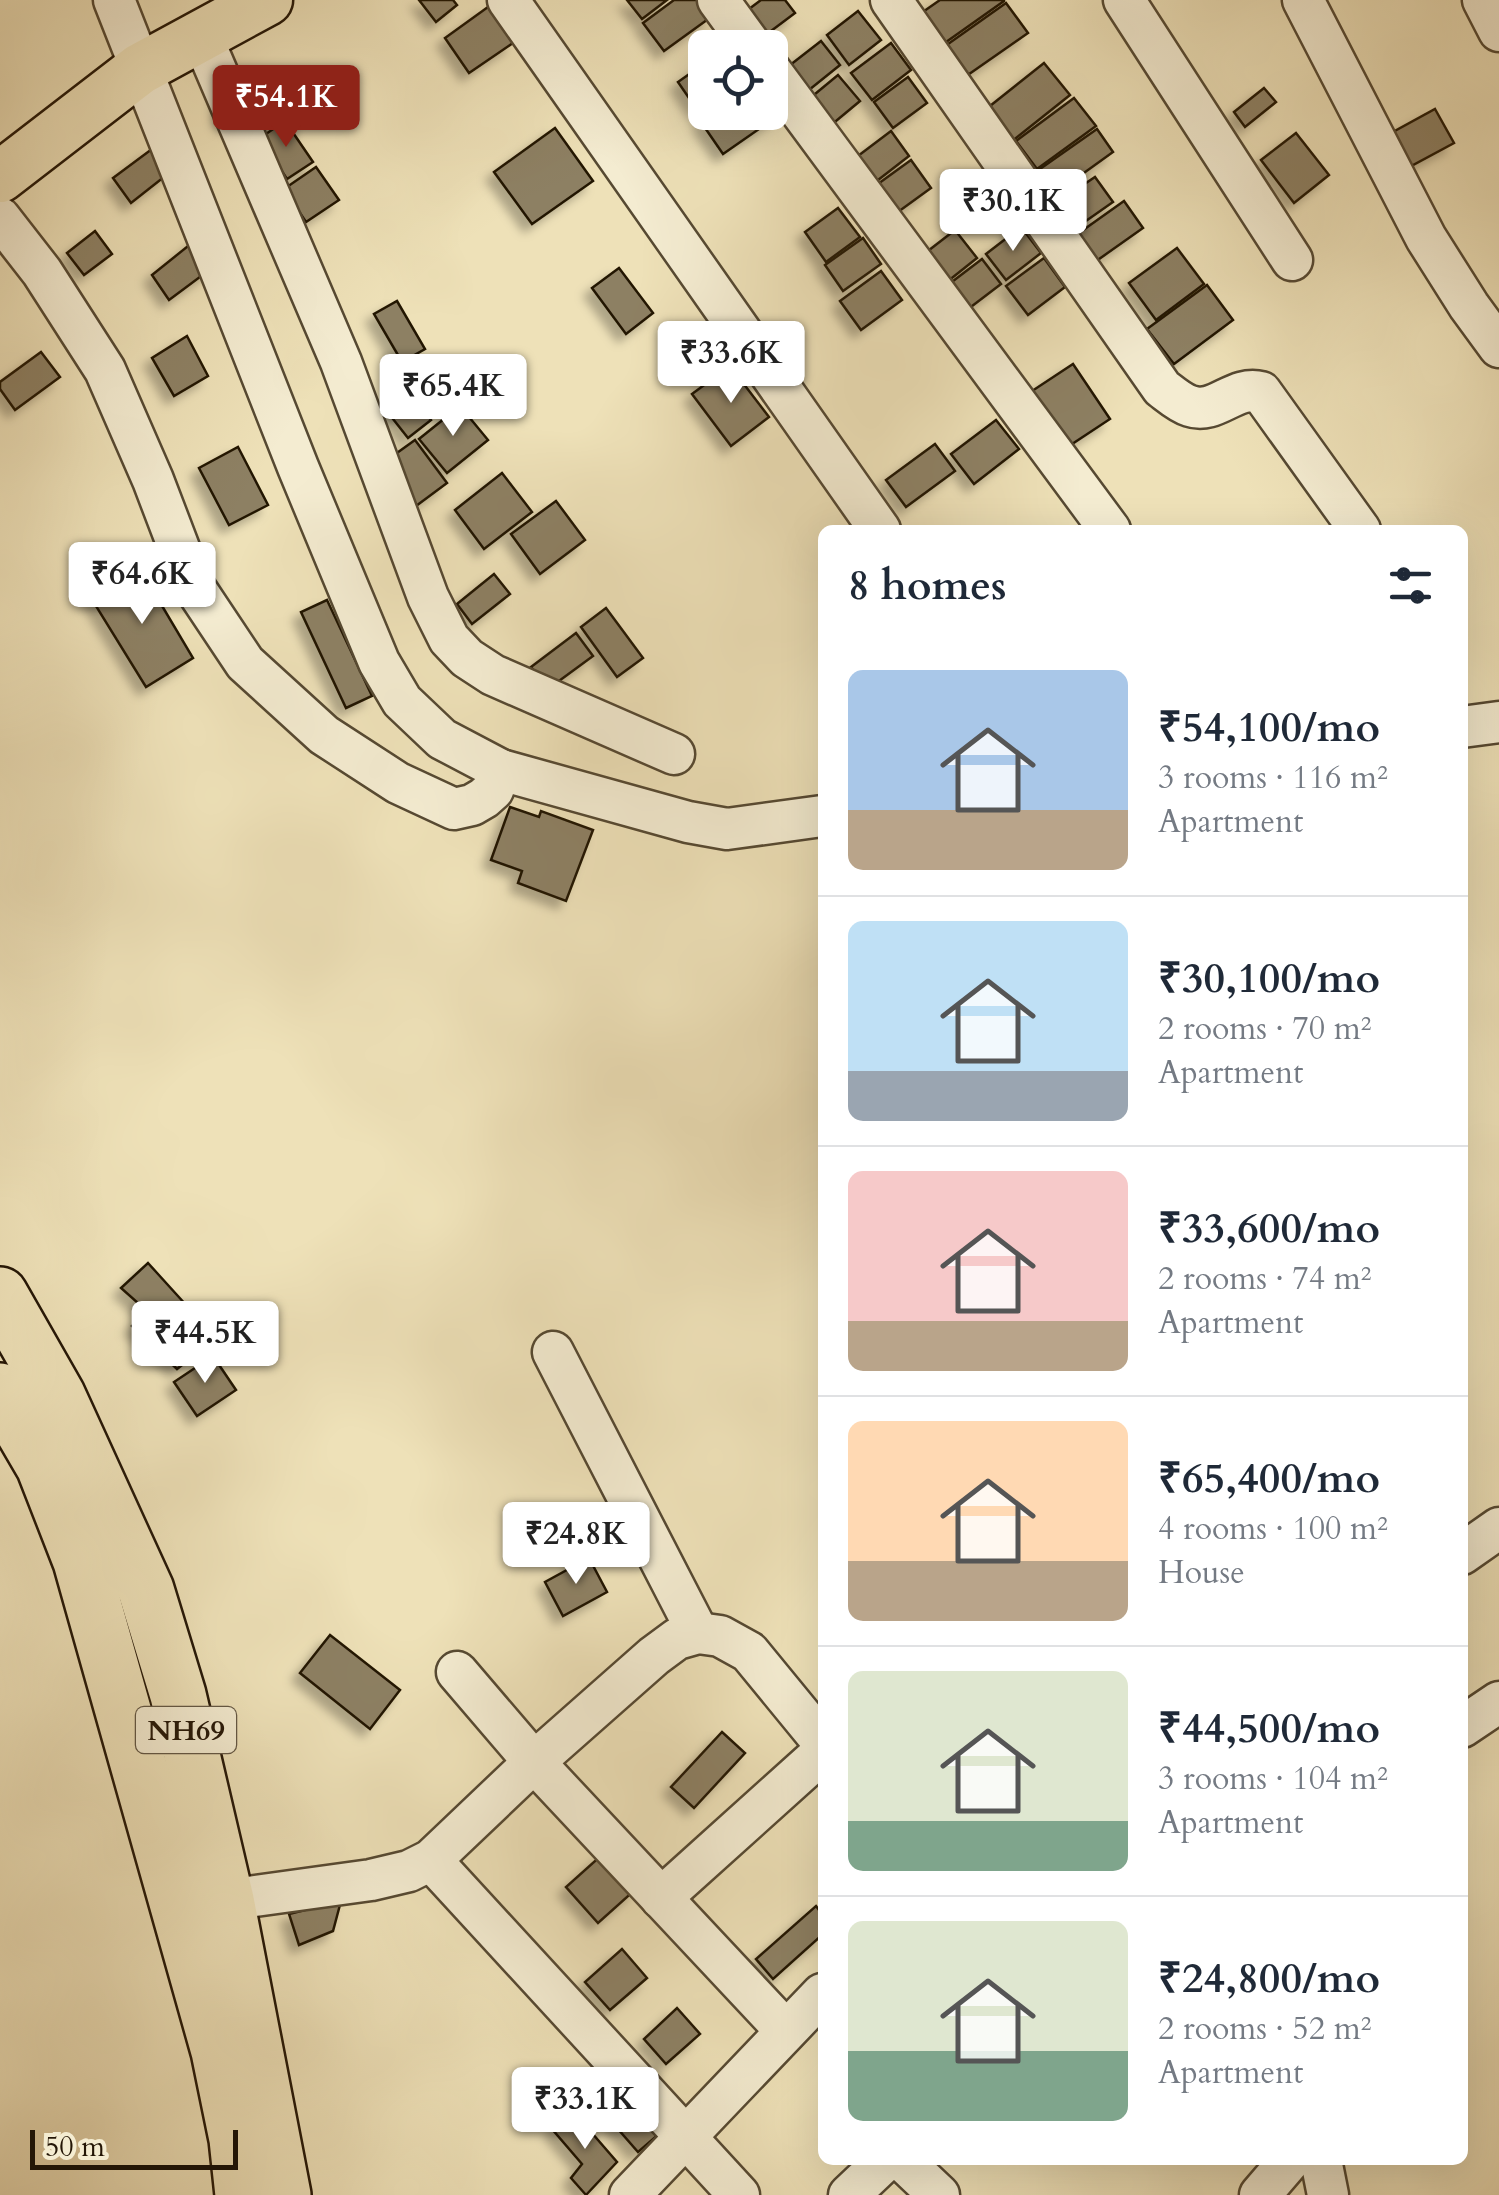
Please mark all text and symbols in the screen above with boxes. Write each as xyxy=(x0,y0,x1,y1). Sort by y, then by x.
map controls xyxy=(688,30,788,130)
button: locate xyxy=(688,30,788,130)
pin: ₹54.1K xyxy=(205,65,367,150)
text: ₹54.1K xyxy=(235,75,337,119)
pin: ₹30.1K xyxy=(932,169,1094,254)
text: ₹30.1K xyxy=(962,179,1064,223)
pin: ₹33.6K xyxy=(650,321,812,406)
text: ₹33.6K xyxy=(680,331,782,375)
pin: ₹65.4K xyxy=(372,354,534,439)
text: ₹65.4K xyxy=(402,364,504,408)
pin: ₹64.6K xyxy=(61,542,223,627)
text: ₹64.6K xyxy=(91,552,193,596)
text: 8 homes xyxy=(848,557,1006,614)
icon: filters xyxy=(1383,558,1438,613)
text: ₹54,100/mo xyxy=(1158,699,1380,756)
icon: home xyxy=(928,710,1048,830)
text: 3 rooms · 116 m² xyxy=(1158,756,1388,800)
text: Apartment xyxy=(1158,800,1303,844)
text: ₹30,100/mo xyxy=(1158,950,1380,1007)
icon: home xyxy=(928,961,1048,1081)
text: 2 rooms · 70 m² xyxy=(1158,1007,1371,1051)
text: Apartment xyxy=(1158,1051,1303,1095)
text: ₹33,600/mo xyxy=(1158,1200,1380,1257)
icon: home xyxy=(928,1211,1048,1331)
text: 2 rooms · 74 m² xyxy=(1158,1257,1371,1301)
pin: ₹44.5K xyxy=(124,1301,286,1386)
text: Apartment xyxy=(1158,1301,1303,1345)
text: ₹44.5K xyxy=(154,1311,256,1355)
text: ₹65,400/mo xyxy=(1158,1450,1380,1507)
icon: home xyxy=(928,1461,1048,1581)
pin: ₹24.8K xyxy=(495,1502,657,1587)
text: 4 rooms · 100 m² xyxy=(1158,1507,1388,1551)
text: ₹24.8K xyxy=(525,1512,627,1556)
text: House xyxy=(1158,1551,1245,1595)
text: ₹44,500/mo xyxy=(1158,1700,1380,1757)
road number: NH69 xyxy=(136,1707,236,1753)
icon: home xyxy=(928,1711,1048,1831)
text: 3 rooms · 104 m² xyxy=(1158,1757,1388,1801)
text: Apartment xyxy=(1158,1801,1303,1845)
text: ₹24,800/mo xyxy=(1158,1950,1380,2007)
icon: home xyxy=(928,1961,1048,2081)
text: 2 rooms · 52 m² xyxy=(1158,2007,1371,2051)
text: Apartment xyxy=(1158,2051,1303,2095)
pin: ₹33.1K xyxy=(504,2067,666,2152)
text: ₹33.1K xyxy=(534,2077,636,2121)
scale bar xyxy=(30,2125,238,2170)
text: 50 m xyxy=(45,2128,105,2166)

